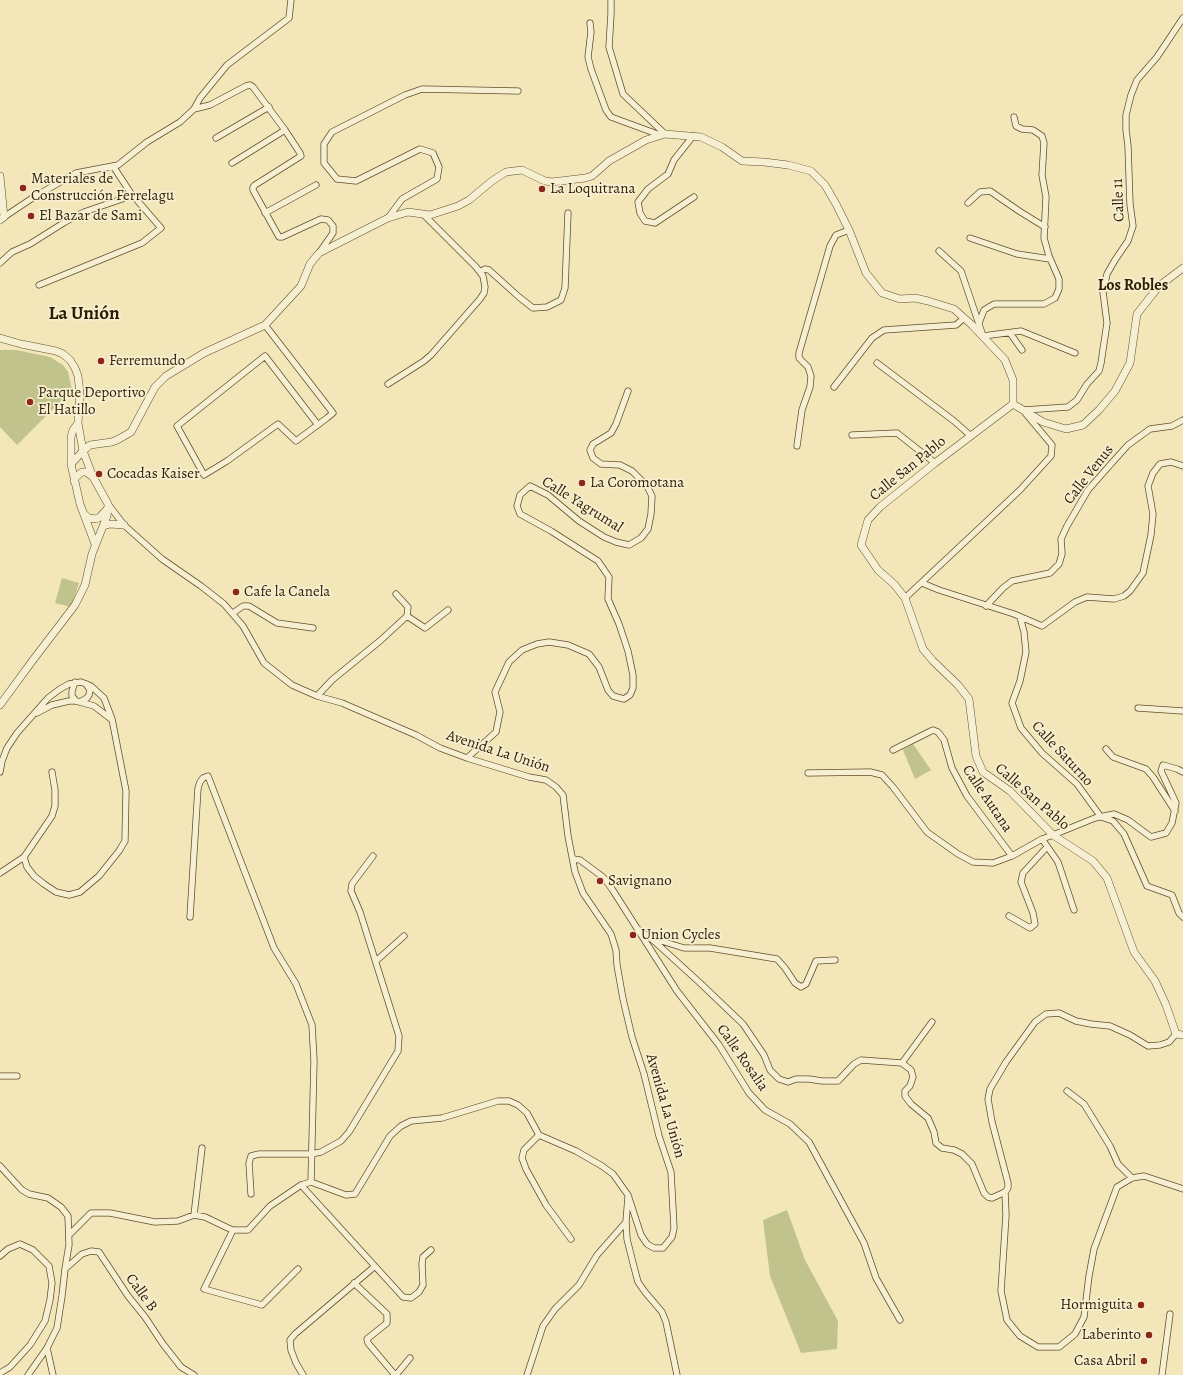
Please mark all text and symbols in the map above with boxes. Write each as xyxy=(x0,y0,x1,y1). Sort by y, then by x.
place label: Materiales de Construcción Ferrelagu xyxy=(31,170,174,205)
street label: Calle 11 xyxy=(1109,178,1129,222)
place label: La Loquitrana xyxy=(550,180,635,198)
marker: Materiales de Construcción Ferrelagu xyxy=(18,183,28,193)
marker: La Loquitrana xyxy=(537,184,547,194)
place label: El Bazar de Sami xyxy=(39,207,142,225)
marker: El Bazar de Sami xyxy=(26,211,36,221)
district label: Los Robles xyxy=(1098,276,1168,296)
district label: La Unión xyxy=(48,303,120,325)
place label: Ferremundo xyxy=(109,352,185,370)
marker: Ferremundo xyxy=(96,356,106,366)
place label: Parque Deportivo El Hatillo xyxy=(38,384,146,419)
marker: Parque Deportivo El Hatillo xyxy=(25,397,35,407)
street label: Calle San Pablo xyxy=(866,433,950,505)
street label: Calle Venus xyxy=(1060,442,1118,508)
place label: Cocadas Kaiser xyxy=(107,465,200,483)
marker: Cocadas Kaiser xyxy=(94,469,104,479)
street label: Calle Yagrumal xyxy=(538,473,626,537)
place label: La Coromotana xyxy=(590,474,684,492)
marker: La Coromotana xyxy=(577,478,587,488)
place label: Cafe la Canela xyxy=(244,583,330,601)
marker: Cafe la Canela xyxy=(231,587,241,597)
street label: Calle Saturno xyxy=(1027,718,1097,790)
street label: Avenida La Unión xyxy=(444,727,552,777)
street label: Calle San Pablo xyxy=(991,760,1073,834)
street label: Calle Autana xyxy=(958,762,1016,836)
place label: Savignano xyxy=(608,872,672,890)
marker: Savignano xyxy=(595,876,605,886)
place label: Union Cycles xyxy=(641,926,720,944)
marker: Union Cycles xyxy=(628,930,638,940)
street label: Calle Rosalia xyxy=(712,1021,772,1095)
street label: Avenida La Unión xyxy=(642,1052,688,1160)
street label: Calle B xyxy=(121,1271,161,1315)
place label: Hormiguita xyxy=(1060,1296,1133,1314)
marker: Hormiguita xyxy=(1136,1300,1146,1310)
place label: Laberinto xyxy=(1081,1326,1141,1344)
marker: Laberinto xyxy=(1144,1330,1154,1340)
place label: Casa Abril xyxy=(1074,1352,1136,1370)
marker: Casa Abril xyxy=(1139,1356,1149,1366)

